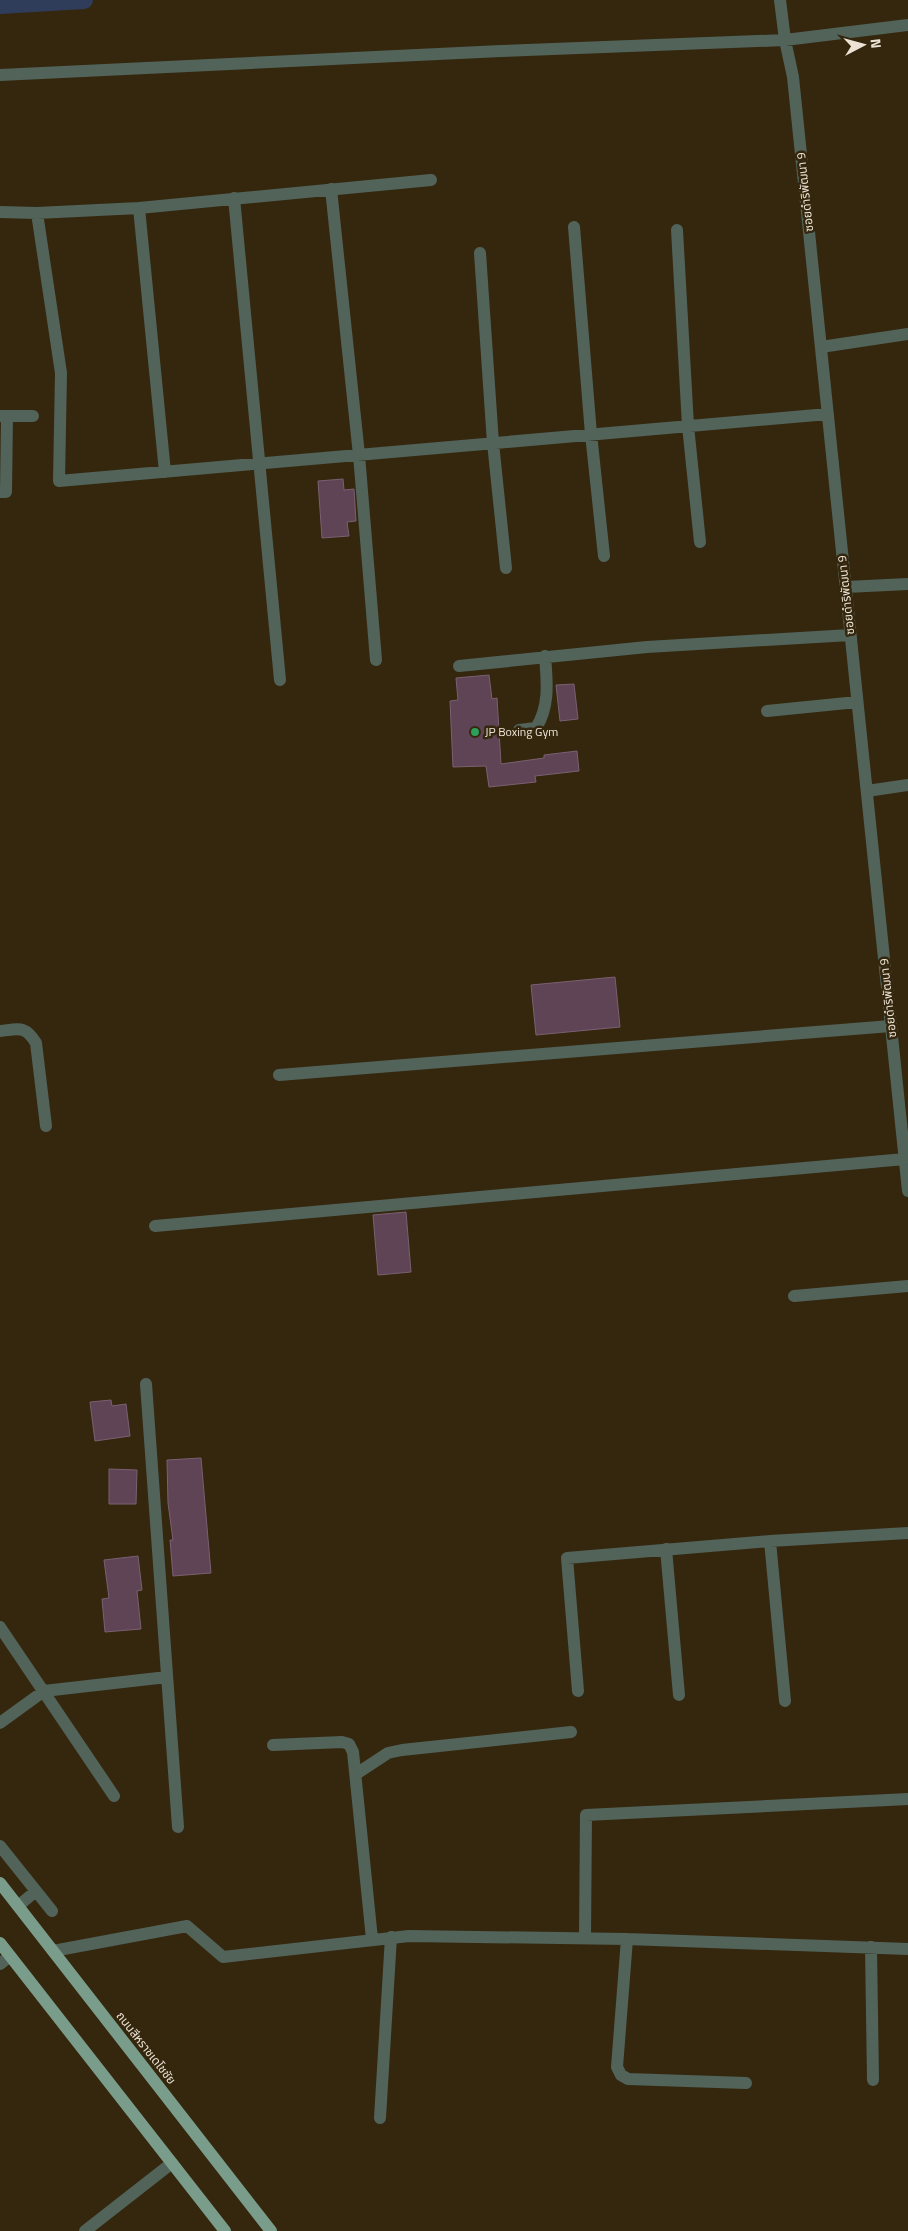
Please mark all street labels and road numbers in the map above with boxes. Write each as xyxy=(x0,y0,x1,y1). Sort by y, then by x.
street label: ซอยดำริพัฒนา 9 xyxy=(791,151,818,233)
street label: ซอยดำริพัฒนา 9 xyxy=(832,554,859,636)
street label: ซอยดำริพัฒนา 9 xyxy=(874,957,901,1039)
street label: ถนนสีหราชเดโชชัย xyxy=(112,2007,181,2088)

